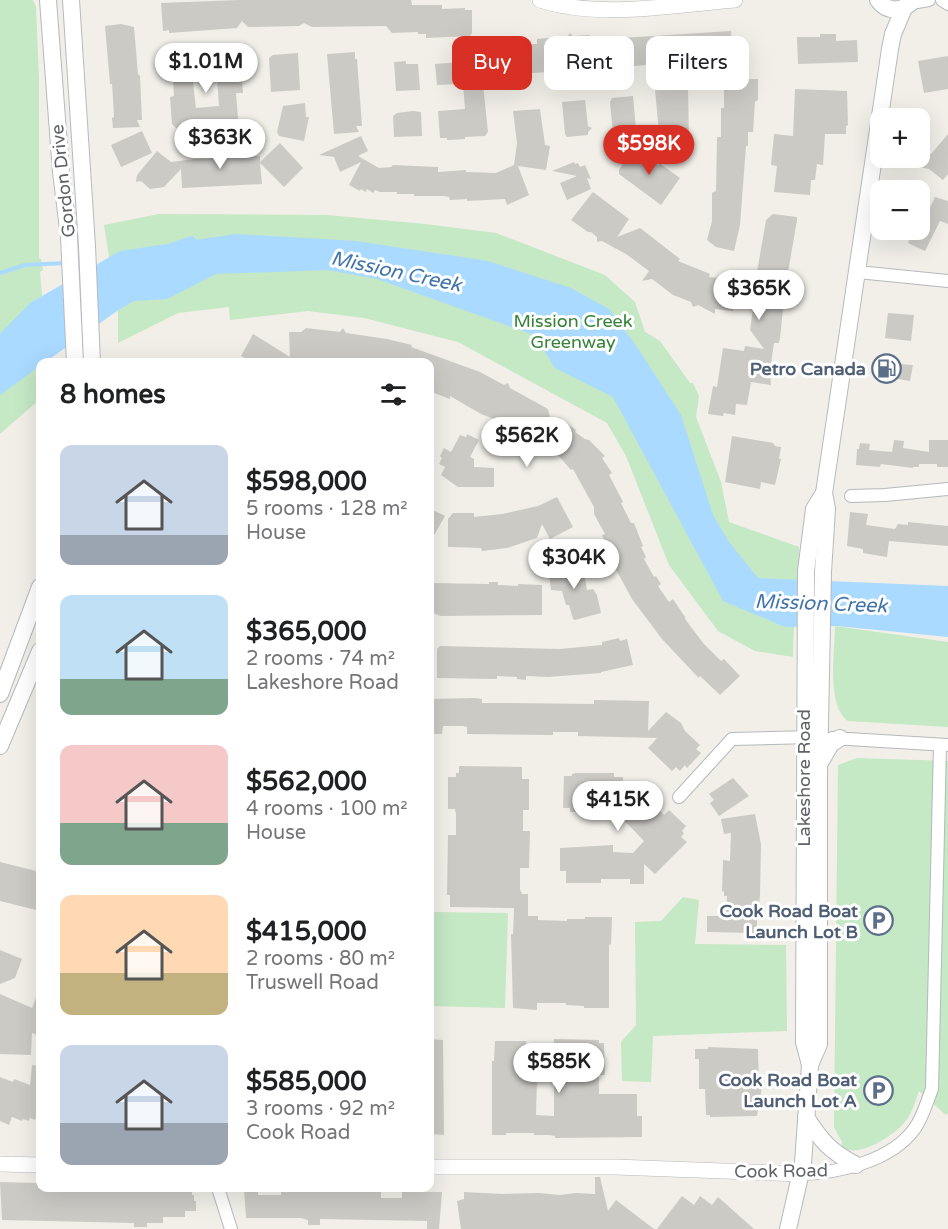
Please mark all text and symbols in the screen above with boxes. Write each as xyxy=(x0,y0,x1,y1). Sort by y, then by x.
chip: Buy xyxy=(452,36,532,90)
chip: Rent xyxy=(544,36,634,90)
chip: Filters xyxy=(646,36,749,90)
pin: $1.01M xyxy=(157,43,255,94)
text: $1.01M xyxy=(169,50,243,74)
map controls xyxy=(870,108,930,240)
button: + xyxy=(870,108,930,168)
pin: $363K xyxy=(178,119,262,170)
street label: Gordon Drive xyxy=(46,123,80,239)
pin: $598K xyxy=(607,125,691,176)
text: $363K xyxy=(188,126,252,150)
text: $598K xyxy=(617,132,681,156)
button: − xyxy=(870,180,930,240)
water label: Mission Creek xyxy=(329,246,465,298)
pin: $365K xyxy=(717,270,801,321)
text: $365K xyxy=(727,277,791,301)
park label: Mission Creek Greenway xyxy=(513,310,633,353)
fuel station icon: Petro Canada xyxy=(871,353,903,385)
place label: Petro Canada xyxy=(750,358,866,380)
icon: filters xyxy=(377,378,410,411)
text: 8 homes xyxy=(60,379,166,410)
pin: $562K xyxy=(485,417,569,468)
text: $562K xyxy=(495,424,559,448)
text: $598,000 xyxy=(246,466,367,497)
icon: home xyxy=(108,469,180,541)
text: 5 rooms · 128 m² xyxy=(246,497,408,521)
text: House xyxy=(246,521,306,545)
pin: $304K xyxy=(532,539,616,590)
text: $304K xyxy=(542,546,606,570)
water label: Mission Creek xyxy=(754,590,890,618)
text: $365,000 xyxy=(246,616,366,647)
icon: home xyxy=(108,619,180,691)
text: 2 rooms · 74 m² xyxy=(246,647,395,671)
text: Lakeshore Road xyxy=(246,671,399,695)
street label: Lakeshore Road xyxy=(793,709,815,847)
text: $562,000 xyxy=(246,766,367,797)
icon: home xyxy=(108,769,180,841)
pin: $415K xyxy=(576,781,660,832)
text: $415K xyxy=(586,788,650,812)
text: 4 rooms · 100 m² xyxy=(246,797,408,821)
text: House xyxy=(246,821,306,845)
place label: Cook Road Boat Launch Lot B xyxy=(719,900,858,943)
parking icon: Cook Road Boat Launch Lot B xyxy=(863,905,895,937)
text: $415,000 xyxy=(246,916,366,947)
icon: home xyxy=(108,919,180,991)
text: 2 rooms · 80 m² xyxy=(246,947,395,971)
text: Truswell Road xyxy=(246,971,379,995)
pin: $585K xyxy=(517,1043,601,1094)
text: $585K xyxy=(527,1050,591,1074)
text: $585,000 xyxy=(246,1066,366,1097)
icon: home xyxy=(108,1069,180,1141)
place label: Cook Road Boat Launch Lot A xyxy=(718,1069,857,1112)
parking icon: Cook Road Boat Launch Lot A xyxy=(862,1074,894,1106)
text: 3 rooms · 92 m² xyxy=(246,1097,395,1121)
text: Cook Road xyxy=(246,1121,350,1145)
street label: Cook Road xyxy=(734,1159,828,1183)

